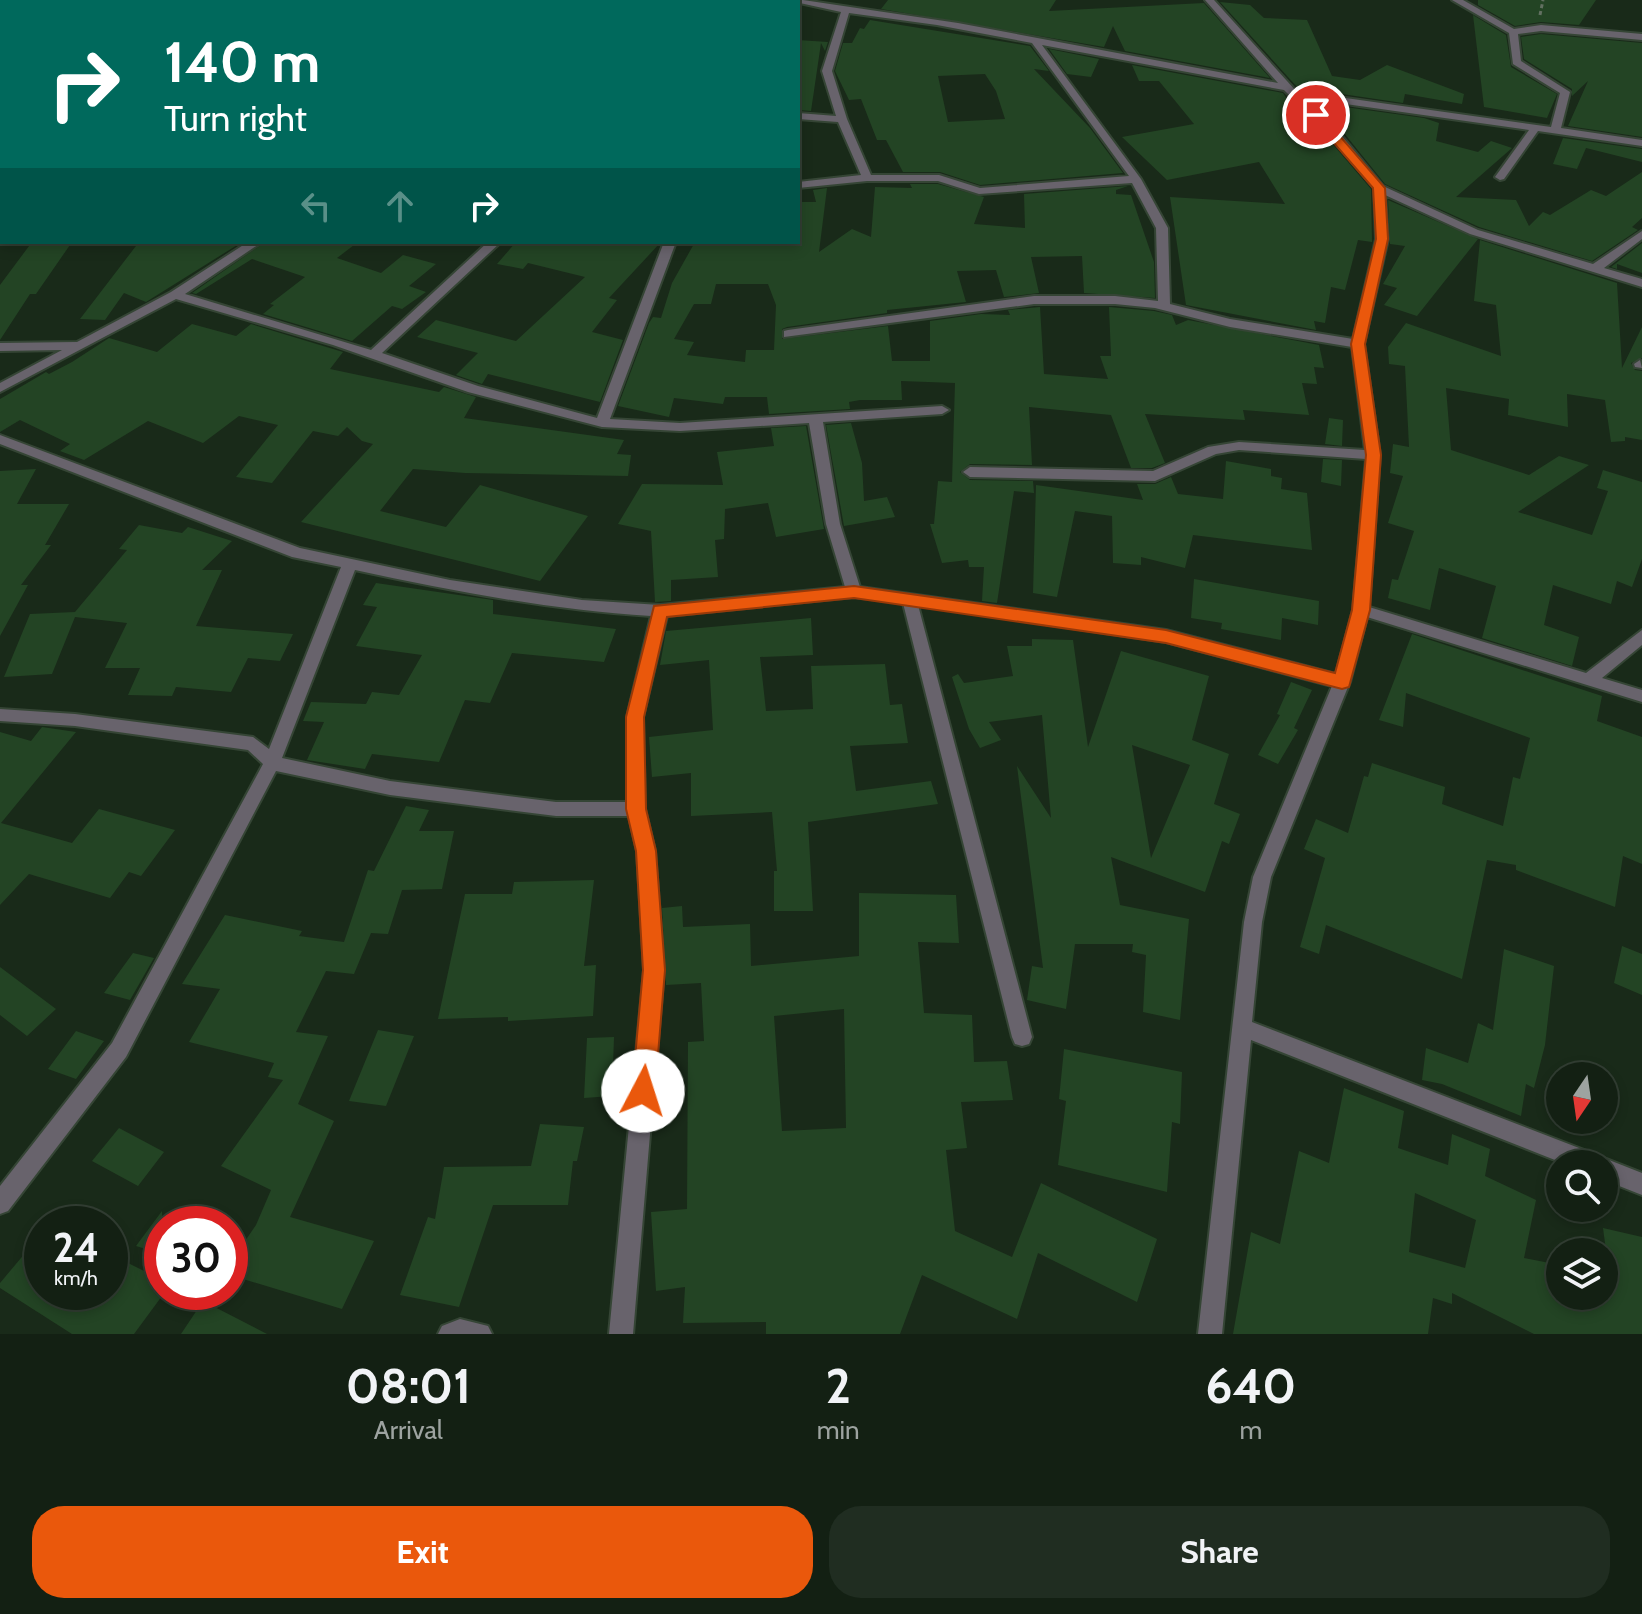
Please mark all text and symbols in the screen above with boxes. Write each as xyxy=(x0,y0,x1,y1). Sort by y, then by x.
text: 140 m xyxy=(164,28,320,96)
icon: right xyxy=(32,32,136,136)
pin xyxy=(1282,81,1350,149)
icon: arrive xyxy=(1294,93,1338,137)
text: Turn right xyxy=(164,96,307,140)
icon: left xyxy=(294,184,338,228)
icon: ahead xyxy=(378,184,422,228)
icon: right xyxy=(462,184,506,228)
position arrow xyxy=(601,1049,685,1133)
north arrow xyxy=(1546,1062,1618,1134)
map controls xyxy=(1546,1062,1618,1310)
button: search xyxy=(1546,1150,1618,1222)
speed limit sign: 30 xyxy=(144,1206,248,1310)
text: 24 xyxy=(53,1223,99,1272)
button: layers xyxy=(1546,1238,1618,1310)
text: km/h xyxy=(54,1266,98,1290)
text: 08:01 xyxy=(346,1357,471,1415)
text: 2 xyxy=(826,1357,851,1415)
text: 640 xyxy=(1205,1357,1296,1415)
text: Arrival xyxy=(374,1414,443,1446)
text: min xyxy=(817,1414,860,1446)
text: m xyxy=(1239,1414,1262,1446)
button: Exit xyxy=(32,1506,813,1598)
button: Share xyxy=(829,1506,1610,1598)

